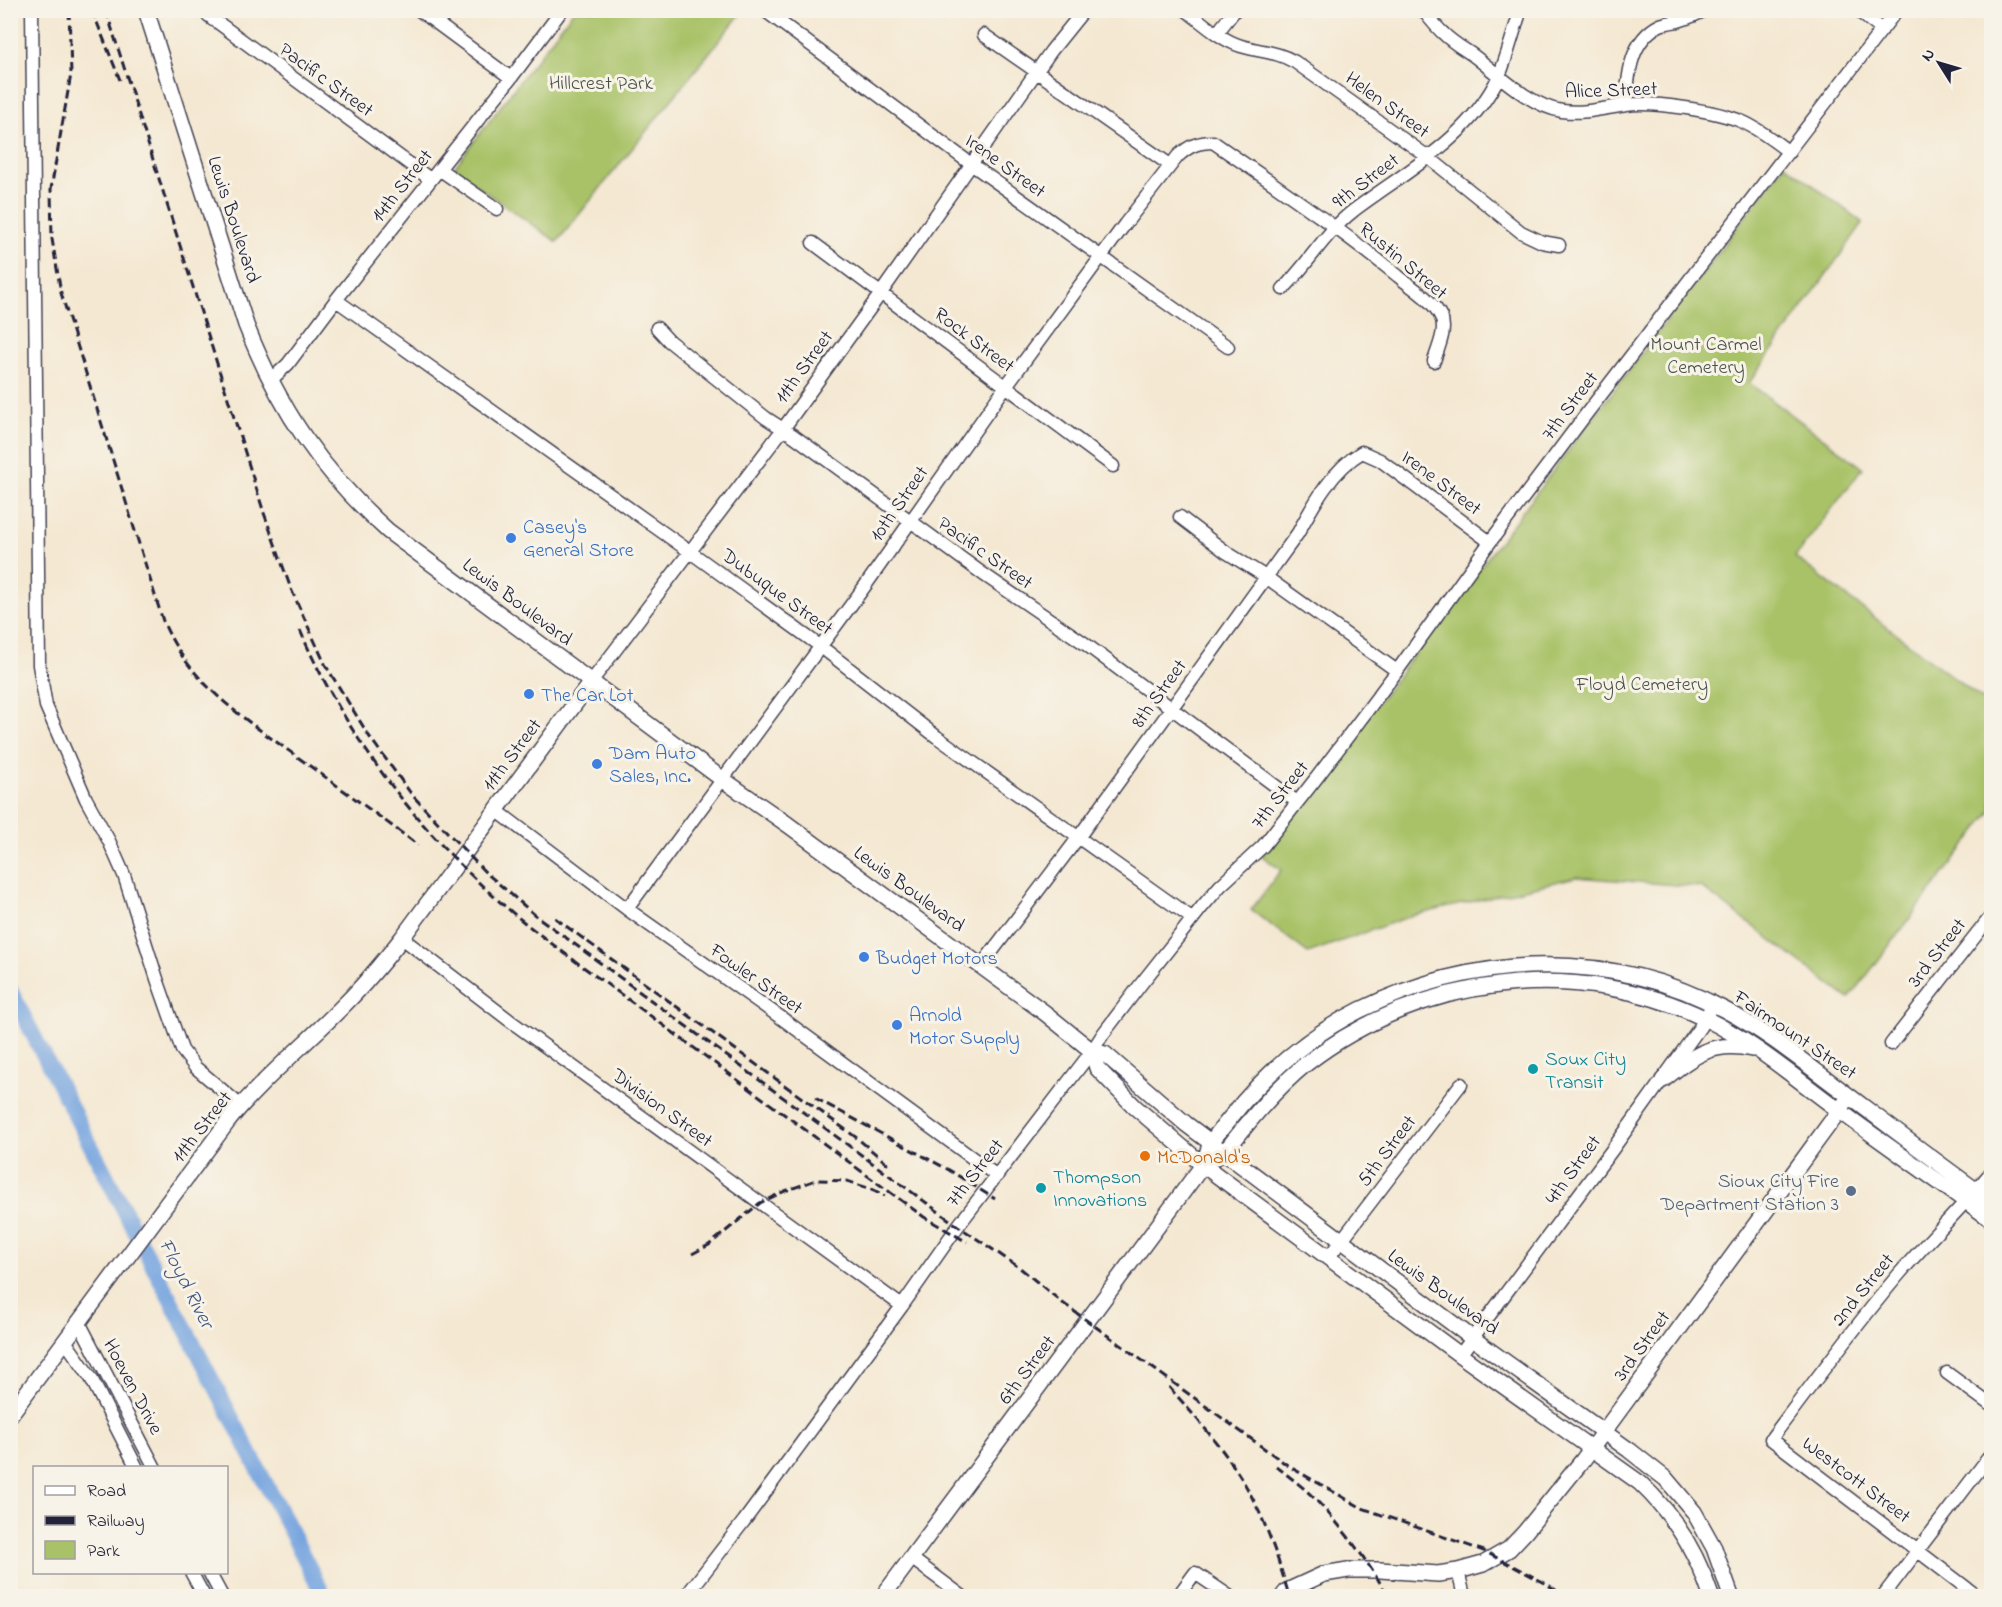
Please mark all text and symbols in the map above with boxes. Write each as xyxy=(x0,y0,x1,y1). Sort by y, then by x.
north arrow xyxy=(1909,33,1969,93)
street label: Pacific Street xyxy=(272,37,379,125)
text: N xyxy=(1916,43,1942,67)
street label: Helen Street xyxy=(1338,65,1435,147)
park label: Hillcrest Park xyxy=(549,70,653,99)
street label: Alice Street xyxy=(1564,75,1658,108)
street label: Irene Street xyxy=(958,128,1051,207)
street label: 14th Street xyxy=(365,143,441,229)
street label: 9th Street xyxy=(1327,147,1406,217)
street label: Lewis Boulevard xyxy=(198,153,267,287)
street label: Rustin Street xyxy=(1352,216,1453,308)
street label: Rock Street xyxy=(927,301,1020,381)
street label: 11th Street xyxy=(769,325,842,410)
park label: Mount Carmel Cemetery xyxy=(1650,331,1762,383)
street label: 7th Street xyxy=(1535,366,1607,447)
street label: Irene Street xyxy=(1394,444,1487,524)
street label: 10th Street xyxy=(863,460,937,548)
street label: Pacific Street xyxy=(931,510,1038,598)
place label: Casey's General Store xyxy=(523,514,634,566)
marker: Casey's General Store xyxy=(504,531,518,545)
street label: Dubuque Street xyxy=(714,542,839,644)
street label: Lewis Boulevard xyxy=(455,552,578,654)
street label: 8th Street xyxy=(1125,654,1195,735)
park label: Floyd Cemetery xyxy=(1575,671,1708,700)
place label: The Car Lot xyxy=(541,682,634,711)
marker: The Car Lot xyxy=(522,687,536,701)
street label: 11th Street xyxy=(476,713,550,798)
place label: Dam Auto Sales, Inc. xyxy=(608,740,696,792)
street label: 7th Street xyxy=(1245,755,1317,836)
marker: Dam Auto Sales, Inc. xyxy=(590,757,604,771)
street label: Lewis Boulevard xyxy=(847,840,970,940)
street label: 3rd Street xyxy=(1902,912,1975,994)
street label: Fowler Street xyxy=(702,937,808,1023)
place label: Budget Motors xyxy=(875,945,998,975)
marker: Budget Motors xyxy=(857,950,871,964)
street label: Fairmount Street xyxy=(1726,984,1862,1088)
place label: Arnold Motor Supply xyxy=(909,1002,1020,1054)
marker: Arnold Motor Supply xyxy=(890,1018,904,1032)
place label: Soux City Transit xyxy=(1545,1046,1626,1098)
street label: Division Street xyxy=(604,1062,718,1156)
marker: Soux City Transit xyxy=(1526,1062,1540,1076)
street label: 11th Street xyxy=(166,1085,241,1170)
street label: 5th Street xyxy=(1351,1109,1425,1193)
street label: 4th Street xyxy=(1539,1129,1609,1211)
street label: 7th Street xyxy=(940,1133,1012,1214)
place label: McDonald's xyxy=(1157,1144,1251,1173)
marker: McDonald's xyxy=(1138,1149,1152,1163)
place label: Thompson Innovations xyxy=(1053,1164,1147,1216)
place label: Sioux City Fire Department Station 3 xyxy=(1660,1168,1839,1220)
marker: Thompson Innovations xyxy=(1034,1181,1048,1195)
marker: Sioux City Fire Department Station 3 xyxy=(1844,1184,1858,1198)
water label: Floyd River xyxy=(150,1234,222,1336)
street label: Lewis Boulevard xyxy=(1381,1243,1504,1343)
street label: 2nd Street xyxy=(1825,1248,1903,1333)
street label: 3rd Street xyxy=(1607,1305,1679,1388)
street label: 6th Street xyxy=(992,1329,1064,1411)
street label: Hoeven Drive xyxy=(94,1334,169,1440)
street label: Westcott Street xyxy=(1795,1430,1916,1532)
legend xyxy=(33,1466,228,1574)
text: Road xyxy=(87,1479,126,1505)
text: Railway xyxy=(87,1509,144,1535)
text: Park xyxy=(87,1539,120,1565)

